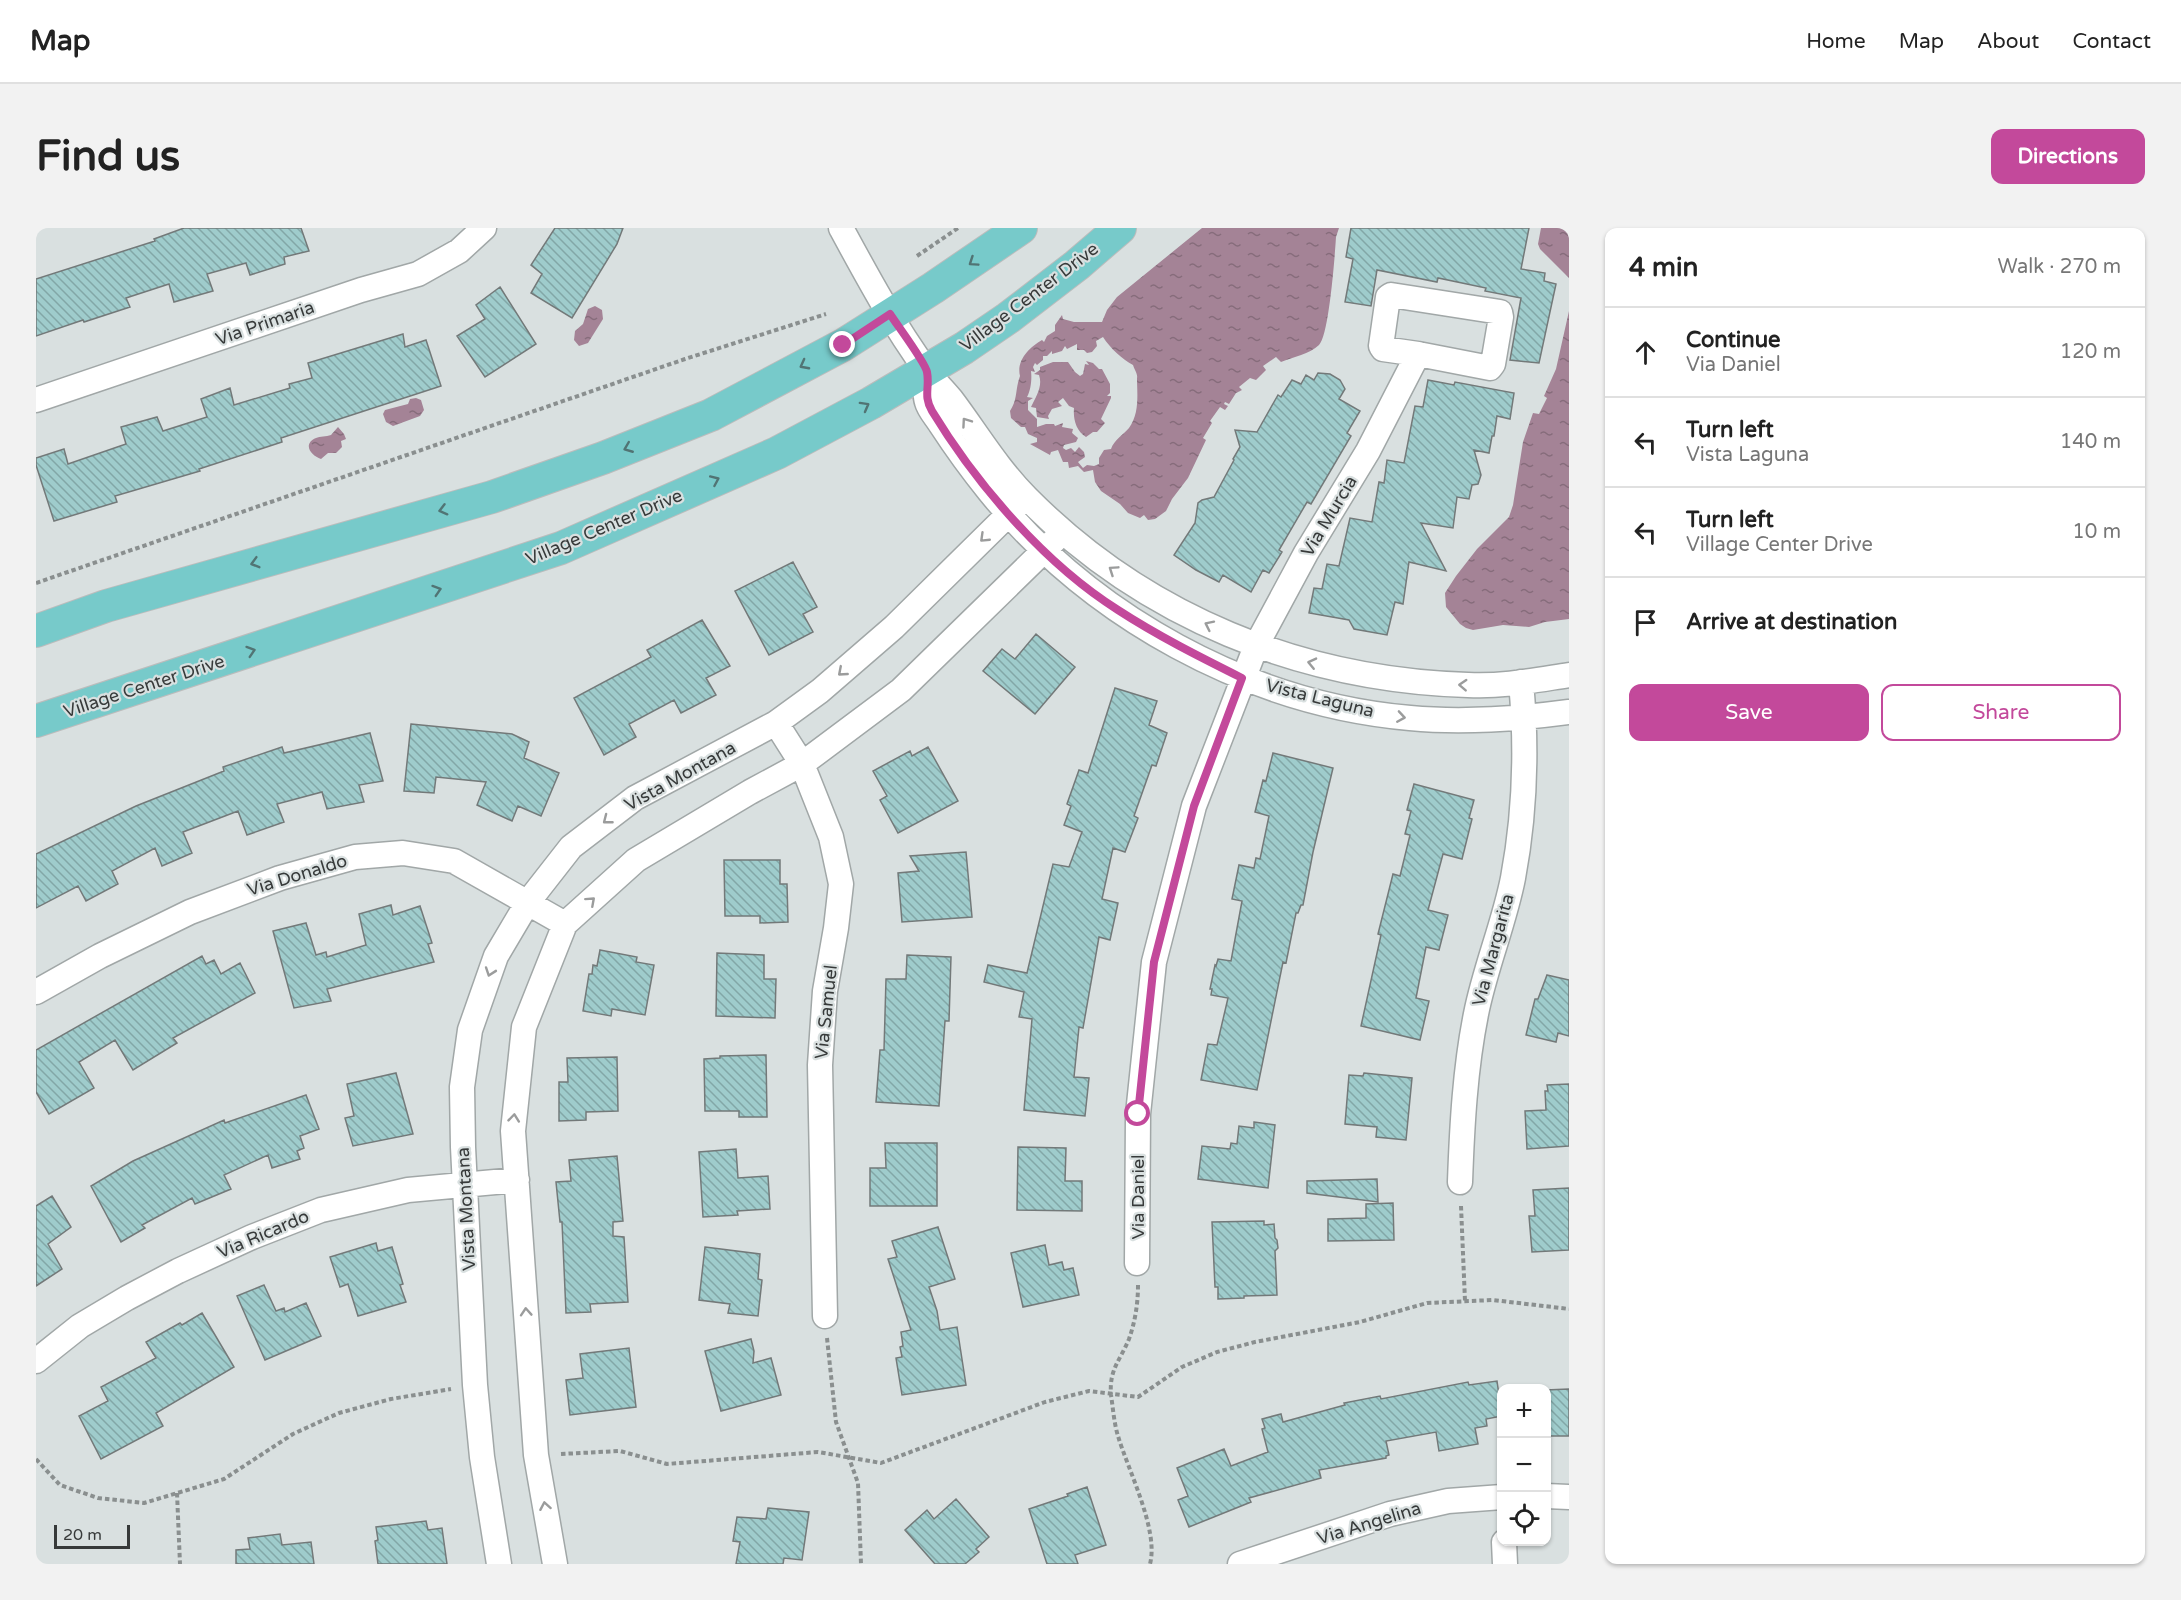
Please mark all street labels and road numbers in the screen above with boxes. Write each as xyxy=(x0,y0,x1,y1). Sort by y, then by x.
street label: Village Center Drive xyxy=(955,238,1103,356)
street label: Via Primaria xyxy=(213,296,317,350)
street label: Via Murcia xyxy=(1296,472,1362,560)
street label: Village Center Drive xyxy=(522,484,686,570)
street label: Village Center Drive xyxy=(61,650,227,722)
street label: Vista Laguna xyxy=(1264,674,1376,722)
street label: Vista Montana xyxy=(620,736,740,816)
street label: Via Donaldo xyxy=(244,849,350,901)
street label: Via Margarita xyxy=(1467,891,1519,1009)
street label: Via Samuel xyxy=(810,964,842,1060)
street label: Vista Montana xyxy=(452,1147,480,1271)
street label: Via Daniel xyxy=(1127,1154,1149,1240)
street label: Via Ricardo xyxy=(214,1205,312,1263)
street label: Via Angelina xyxy=(1314,1497,1424,1549)

